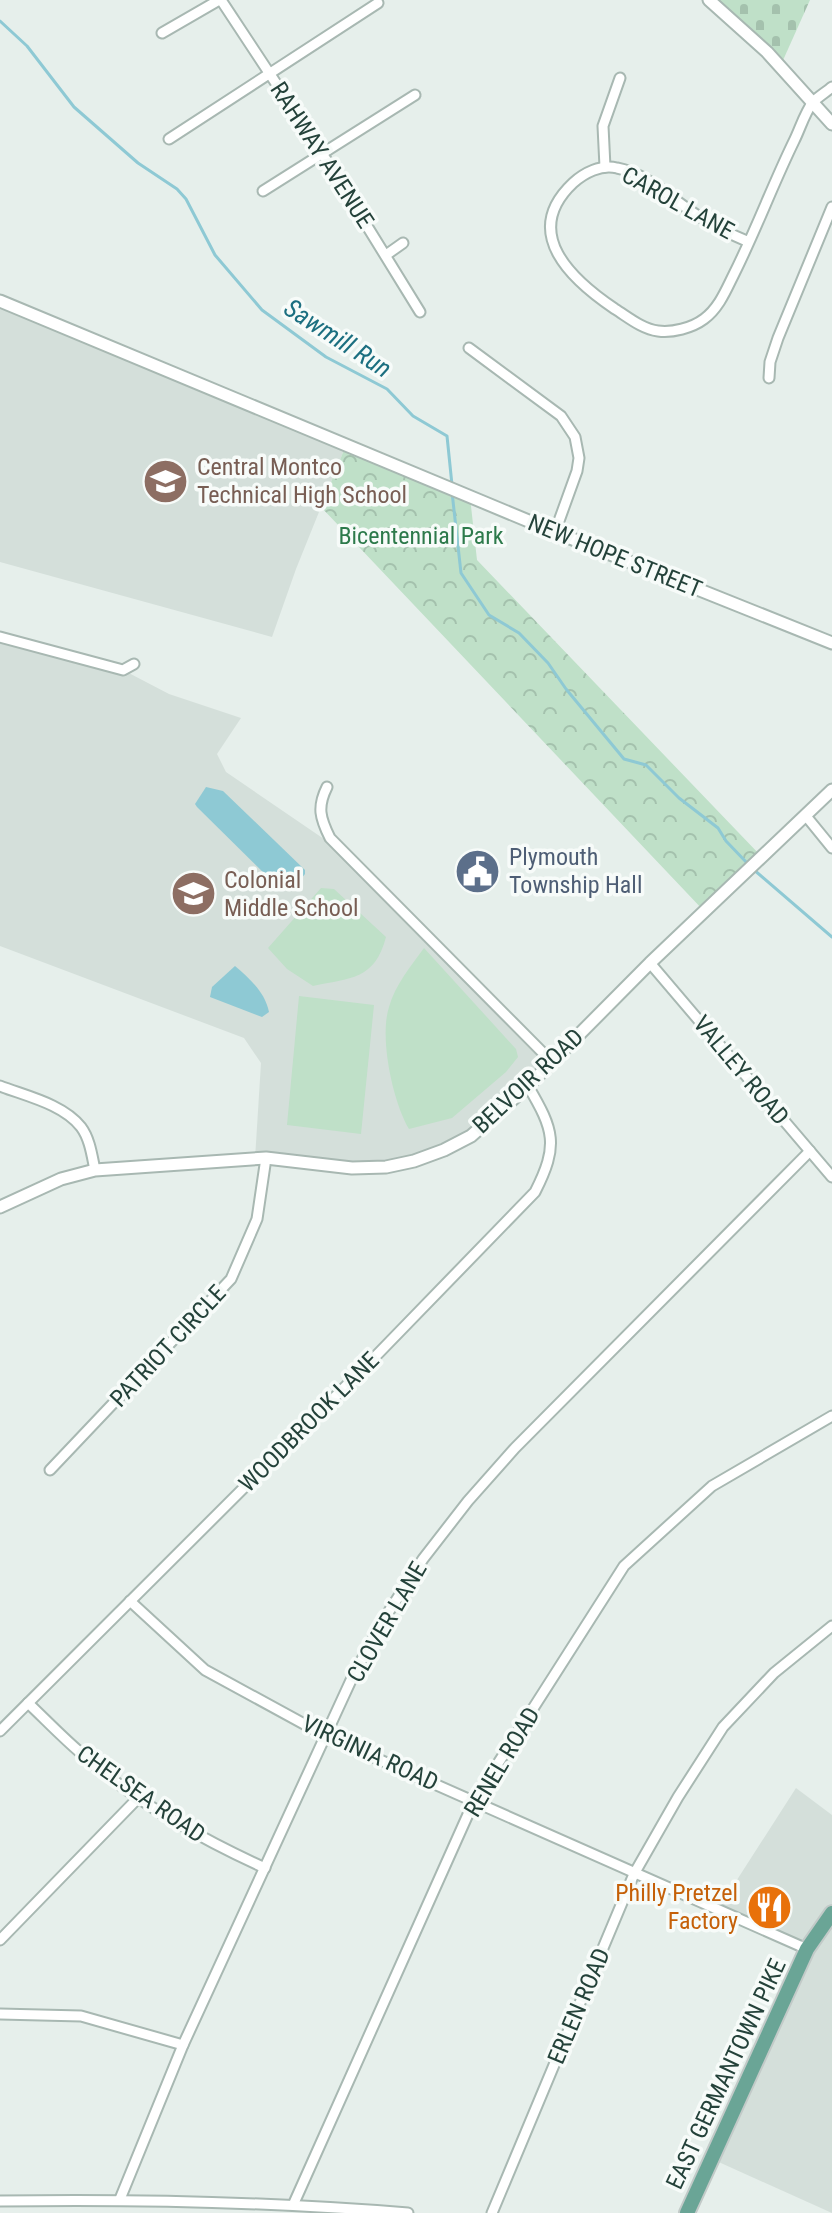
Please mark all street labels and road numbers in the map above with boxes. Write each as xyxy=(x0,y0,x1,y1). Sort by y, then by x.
street label: RAHWAY AVENUE xyxy=(264,77,380,233)
street label: CAROL LANE xyxy=(617,161,739,245)
street label: NEW HOPE STREET xyxy=(524,508,706,604)
street label: VALLEY ROAD xyxy=(687,1010,795,1130)
street label: BELVOIR ROAD xyxy=(467,1023,589,1139)
street label: PATRIOT CIRCLE xyxy=(105,1279,232,1413)
street label: WOODBROOK LANE xyxy=(233,1346,385,1498)
street label: CLOVER LANE xyxy=(341,1557,433,1687)
street label: RENEL ROAD xyxy=(458,1702,546,1822)
street label: VIRGINIA ROAD xyxy=(297,1709,443,1797)
street label: CHELSEA ROAD xyxy=(72,1740,210,1848)
street label: ERLEN ROAD xyxy=(542,1944,616,2068)
street label: EAST GERMANTOWN PIKE xyxy=(660,1954,792,2194)

